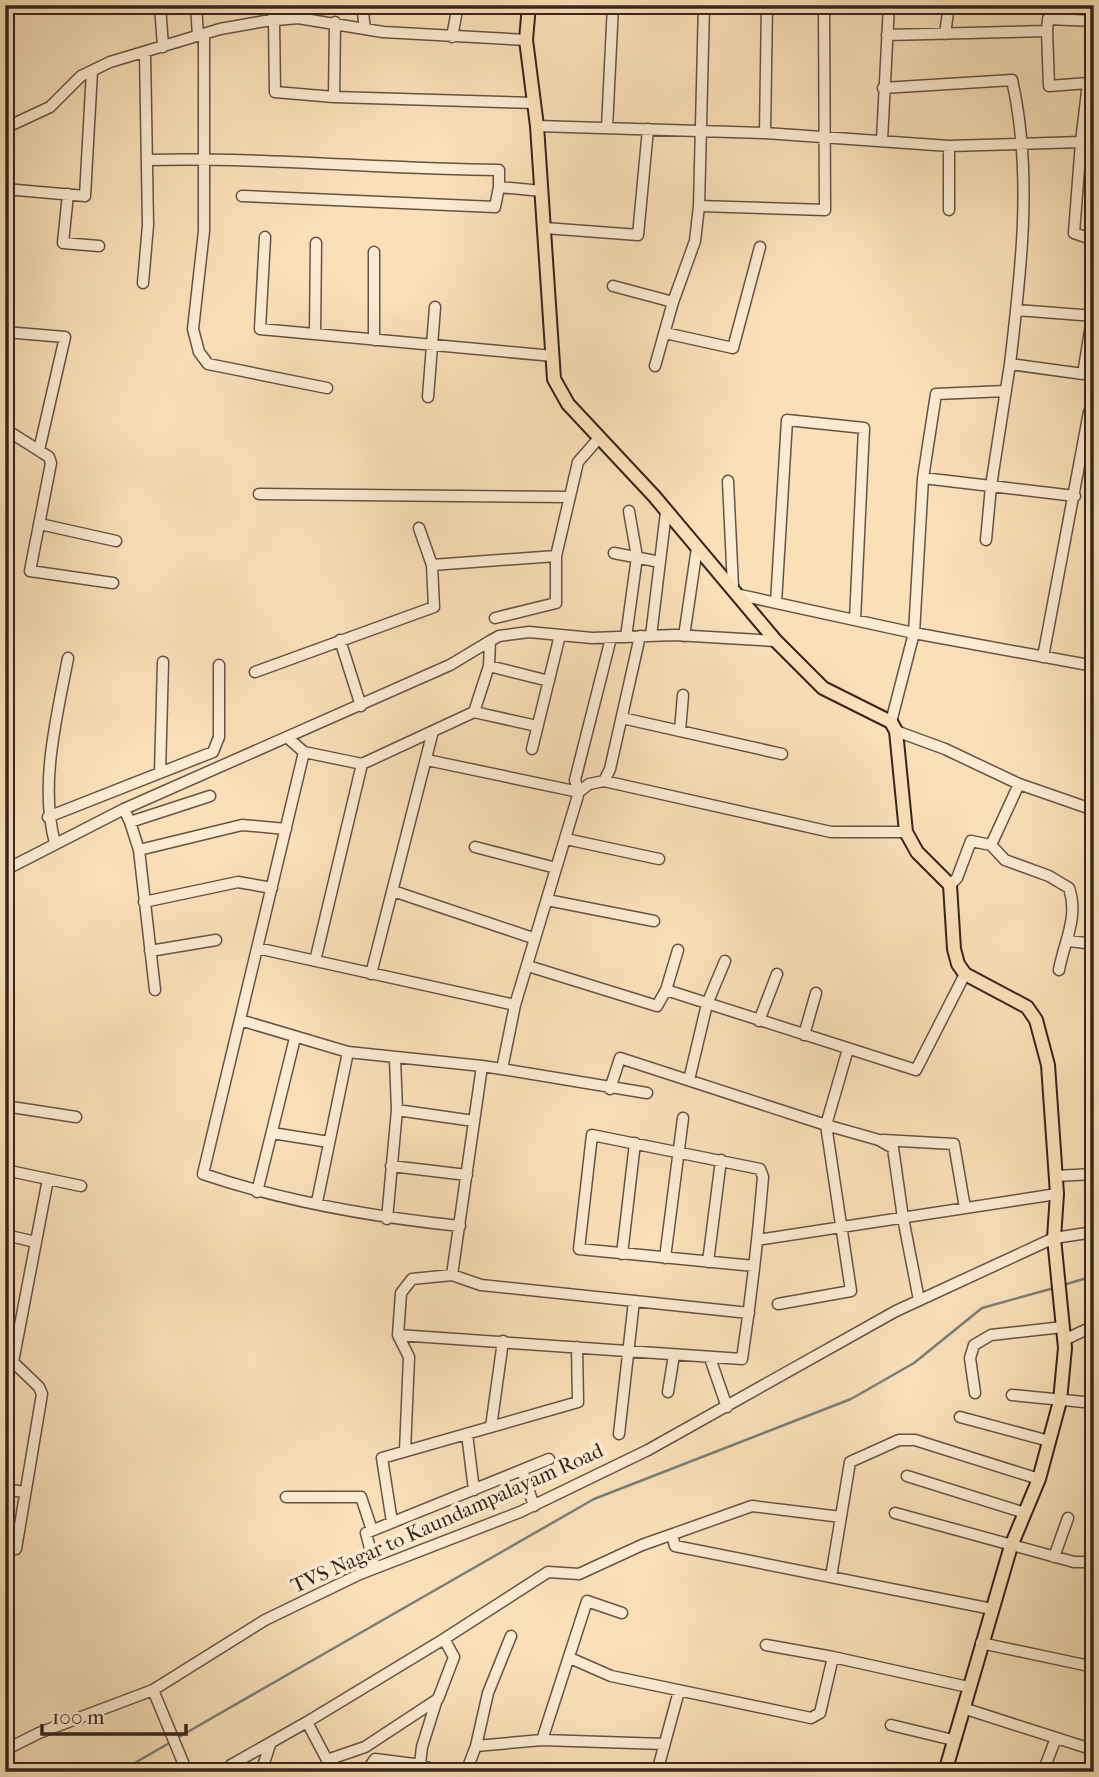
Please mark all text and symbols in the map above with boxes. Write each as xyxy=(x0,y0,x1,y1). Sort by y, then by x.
street label: TVS Nagar to Kaundampalayam Road xyxy=(287,1438,607,1598)
scale bar xyxy=(42,1693,186,1737)
text: 100 m xyxy=(52,1705,105,1729)

